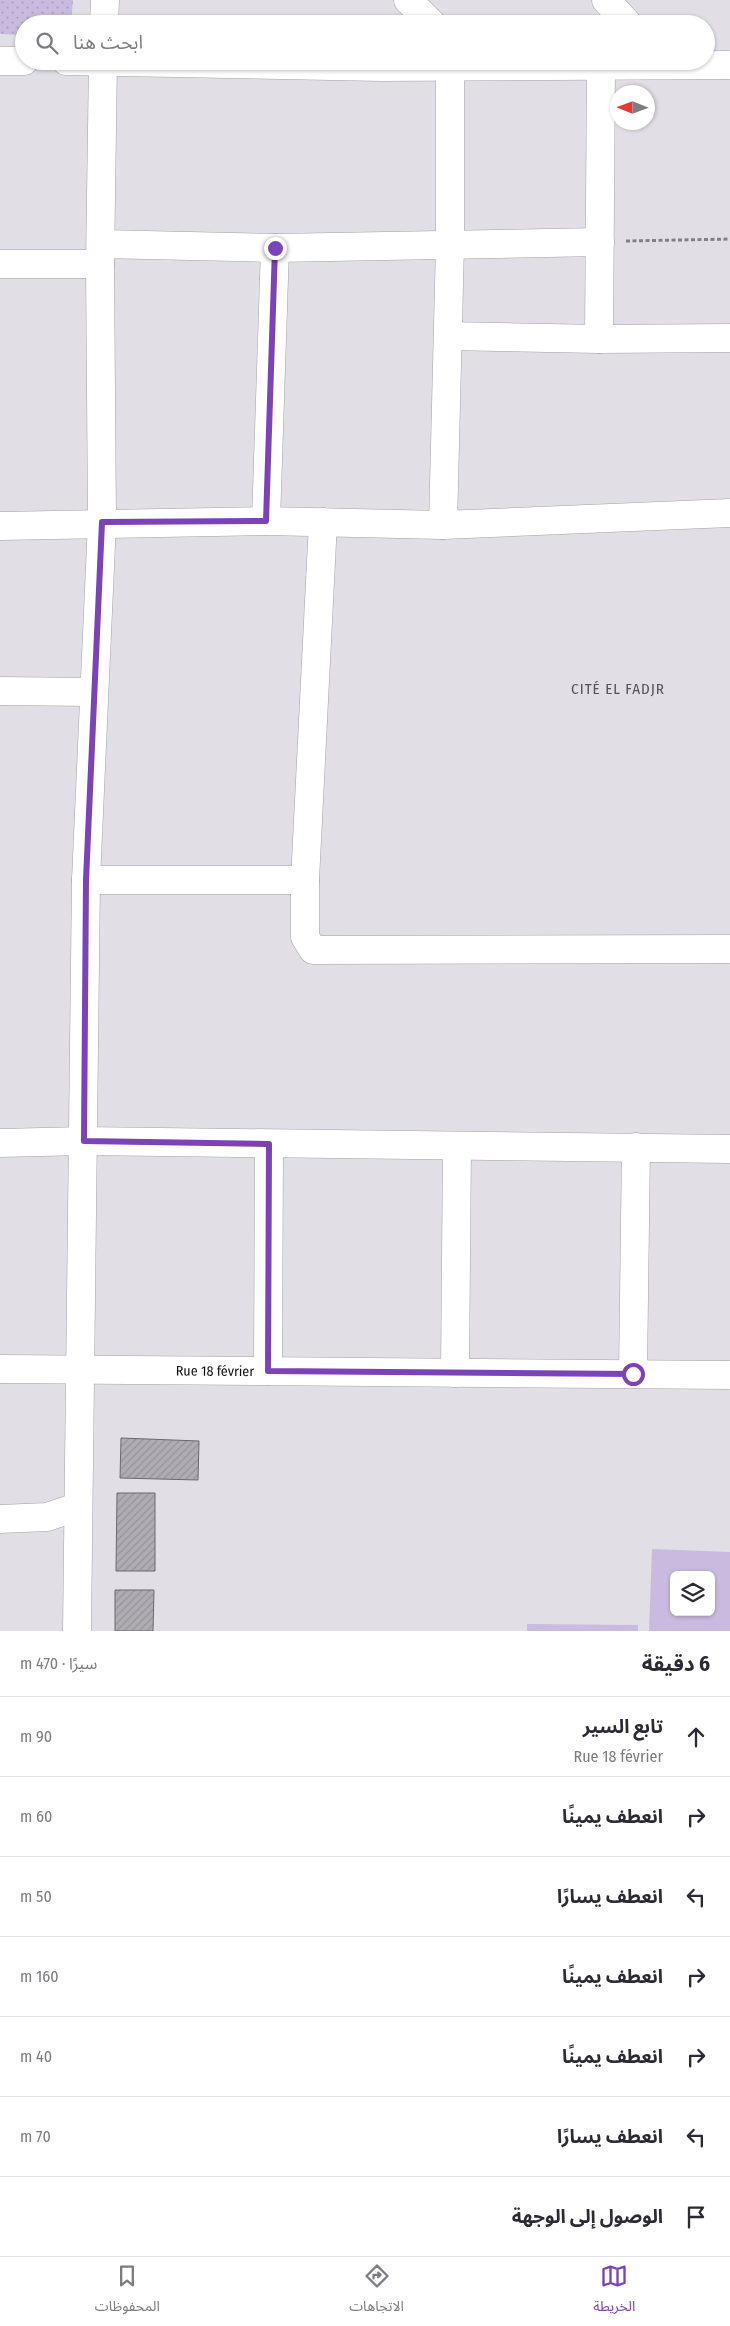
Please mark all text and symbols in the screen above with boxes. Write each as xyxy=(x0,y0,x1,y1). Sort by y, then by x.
search box xyxy=(15,15,715,70)
icon: search xyxy=(33,29,61,57)
text: ابحث هنا xyxy=(73,31,143,54)
north arrow xyxy=(610,85,655,130)
route end xyxy=(264,237,287,260)
district label: CITÉ EL FADJR xyxy=(571,680,665,698)
street label: Rue 18 février xyxy=(176,1362,254,1380)
route start xyxy=(622,1363,645,1386)
map controls xyxy=(670,1571,715,1616)
button: layers xyxy=(670,1571,715,1616)
text: 6 دقيقة xyxy=(642,1651,710,1677)
text: سيرًا · 470 m xyxy=(20,1654,97,1673)
text: تابع السير xyxy=(583,1715,663,1738)
icon: ahead xyxy=(682,1723,710,1751)
text: 90 m xyxy=(20,1727,52,1746)
text: Rue 18 février xyxy=(573,1747,663,1766)
icon: right xyxy=(682,1803,710,1831)
text: انعطف يمينًا xyxy=(562,1805,663,1828)
text: 60 m xyxy=(20,1807,52,1826)
icon: left xyxy=(682,1883,710,1911)
text: انعطف يسارًا xyxy=(557,1885,663,1908)
text: 50 m xyxy=(20,1887,52,1906)
icon: right xyxy=(682,1963,710,1991)
text: انعطف يمينًا xyxy=(562,1965,663,1988)
text: 160 m xyxy=(20,1967,59,1986)
icon: right xyxy=(682,2043,710,2071)
text: انعطف يمينًا xyxy=(562,2045,663,2068)
text: 40 m xyxy=(20,2047,52,2066)
icon: left xyxy=(682,2123,710,2151)
text: انعطف يسارًا xyxy=(557,2125,663,2148)
text: 70 m xyxy=(20,2127,51,2146)
icon: arrive xyxy=(682,2203,710,2231)
text: الوصول إلى الوجهة xyxy=(512,2205,663,2228)
tab: المحفوظات xyxy=(95,2262,160,2321)
tab: الاتجاهات xyxy=(349,2262,404,2321)
tab: الخريطة xyxy=(593,2262,635,2321)

